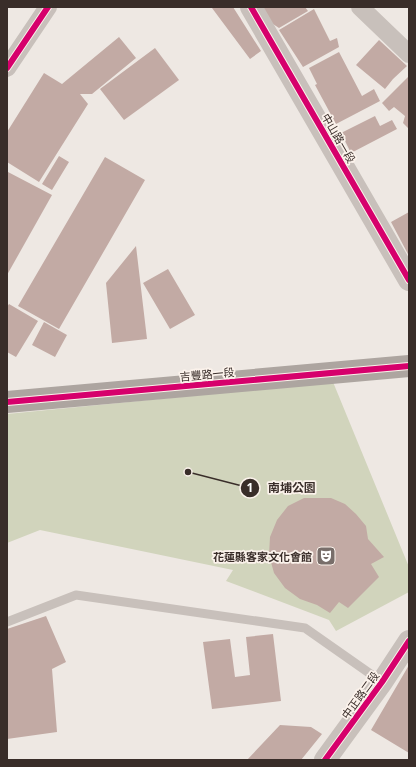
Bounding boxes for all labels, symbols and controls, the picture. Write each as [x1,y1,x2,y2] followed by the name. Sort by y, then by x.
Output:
[319,110,359,166] street label: 中山路一段
[179,364,235,384] street label: 吉豐路一段
[240,476,324,500] callout: 南埔公園
[247,479,253,496] text: 1
[268,479,316,496] text: 南埔公園
[315,545,337,567] theatre icon: 花蓮縣客家文化會館
[213,549,312,564] place label: 花蓮縣客家文化會館
[338,668,382,722] street label: 中正路二段

